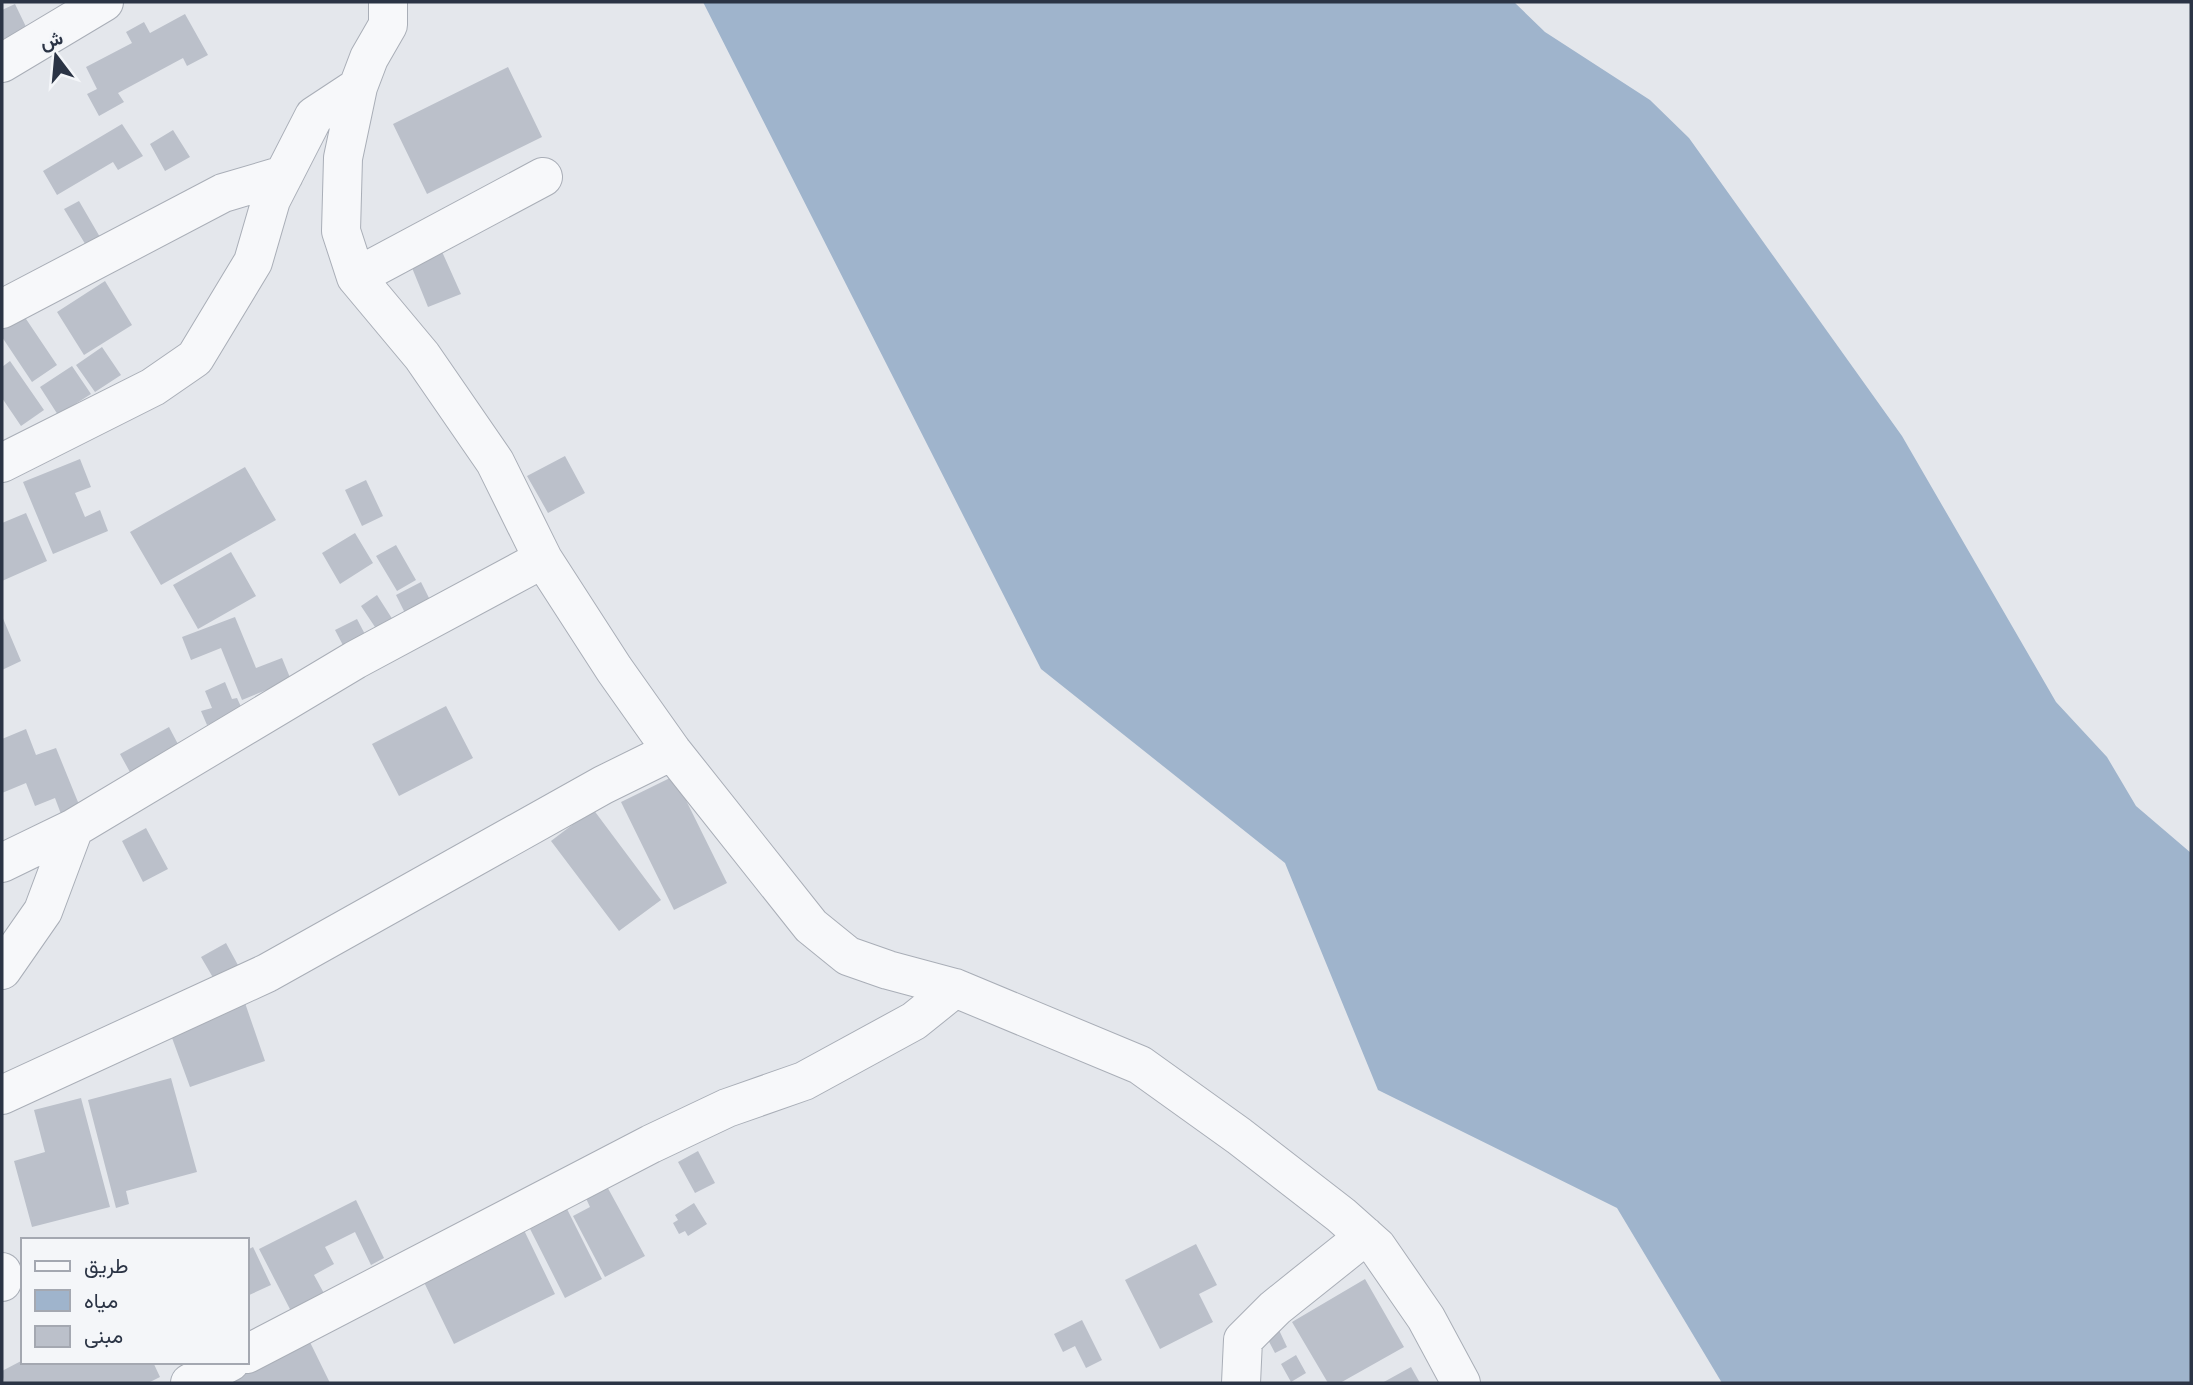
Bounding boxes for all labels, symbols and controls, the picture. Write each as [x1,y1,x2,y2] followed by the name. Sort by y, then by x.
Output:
[21,21,91,91] north arrow
[37,25,66,54] text: ش
[21,1238,248,1364] legend
[84,1251,129,1279] text: طريق
[84,1286,118,1314] text: مياه
[84,1321,123,1349] text: مبنى

